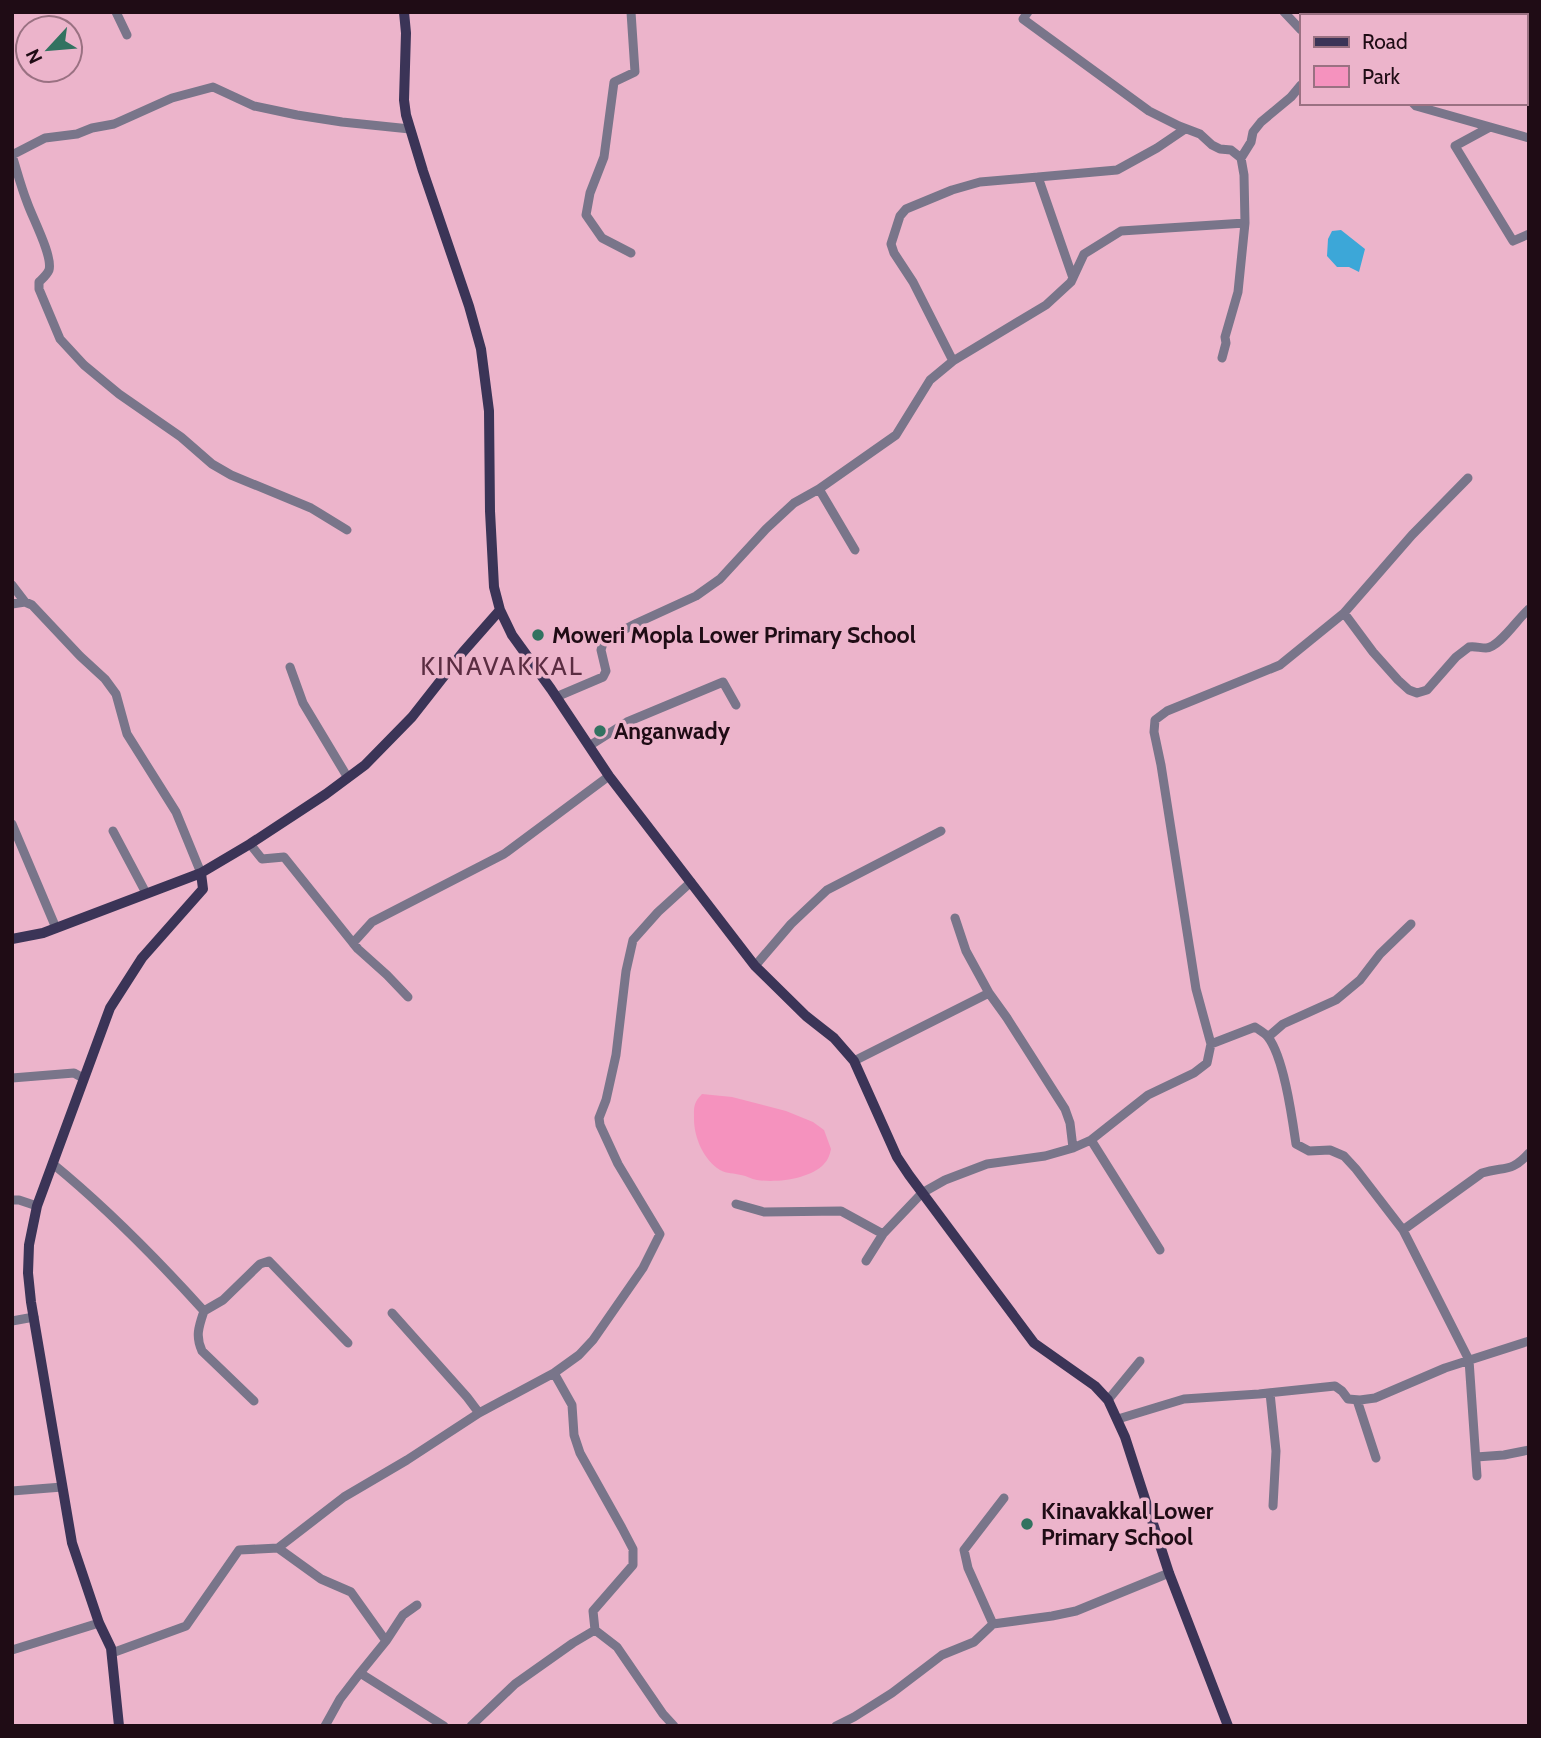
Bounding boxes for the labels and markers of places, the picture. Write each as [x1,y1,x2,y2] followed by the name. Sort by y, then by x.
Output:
[552,621,916,649] place label: Moweri Mopla Lower Primary School
[530,627,546,643] marker: Moweri Mopla Lower Primary School
[614,717,731,745] place label: Anganwady
[592,723,608,739] marker: Anganwady
[1041,1497,1214,1551] place label: Kinavakkal Lower Primary School
[1019,1516,1035,1532] marker: Kinavakkal Lower Primary School

